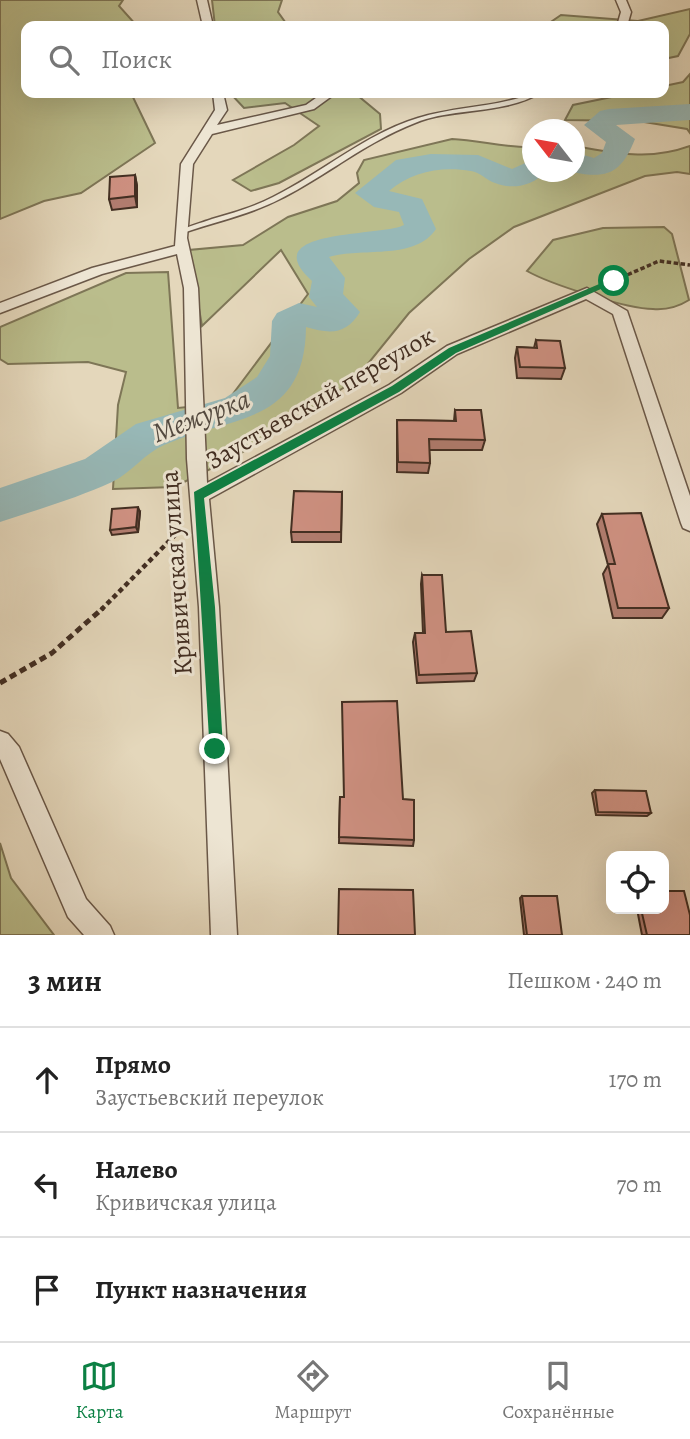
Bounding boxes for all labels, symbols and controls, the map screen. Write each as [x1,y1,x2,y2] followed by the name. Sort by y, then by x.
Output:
[21,21,669,98] search box
[45,41,83,79] icon: search
[101,42,172,77] text: Поиск
[522,119,585,182] north arrow
[598,265,629,296] route start
[199,318,441,478] street label: Заустьевский переулок
[147,380,255,452] water label: Межурка
[151,469,201,677] street label: Кривичская улица
[199,733,230,764] route end
[606,851,669,914] map controls
[606,851,669,914] button: locate
[28,961,102,1001] text: 3 мин
[507,965,662,996] text: Пешком · 240 m
[95,1047,171,1082] text: Прямо
[28,1061,66,1099] icon: ahead
[609,1064,662,1095] text: 170 m
[95,1082,324,1113] text: Заустьевский переулок
[95,1152,178,1187] text: Налево
[28,1166,66,1204] icon: left
[616,1169,662,1200] text: 70 m
[95,1187,277,1218] text: Кривичская улица
[28,1271,66,1309] icon: arrive
[95,1272,307,1307] text: Пункт назначения
[76,1357,123,1425] tab: Карта
[274,1357,351,1425] tab: Маршрут
[502,1357,614,1425] tab: Сохранённые

